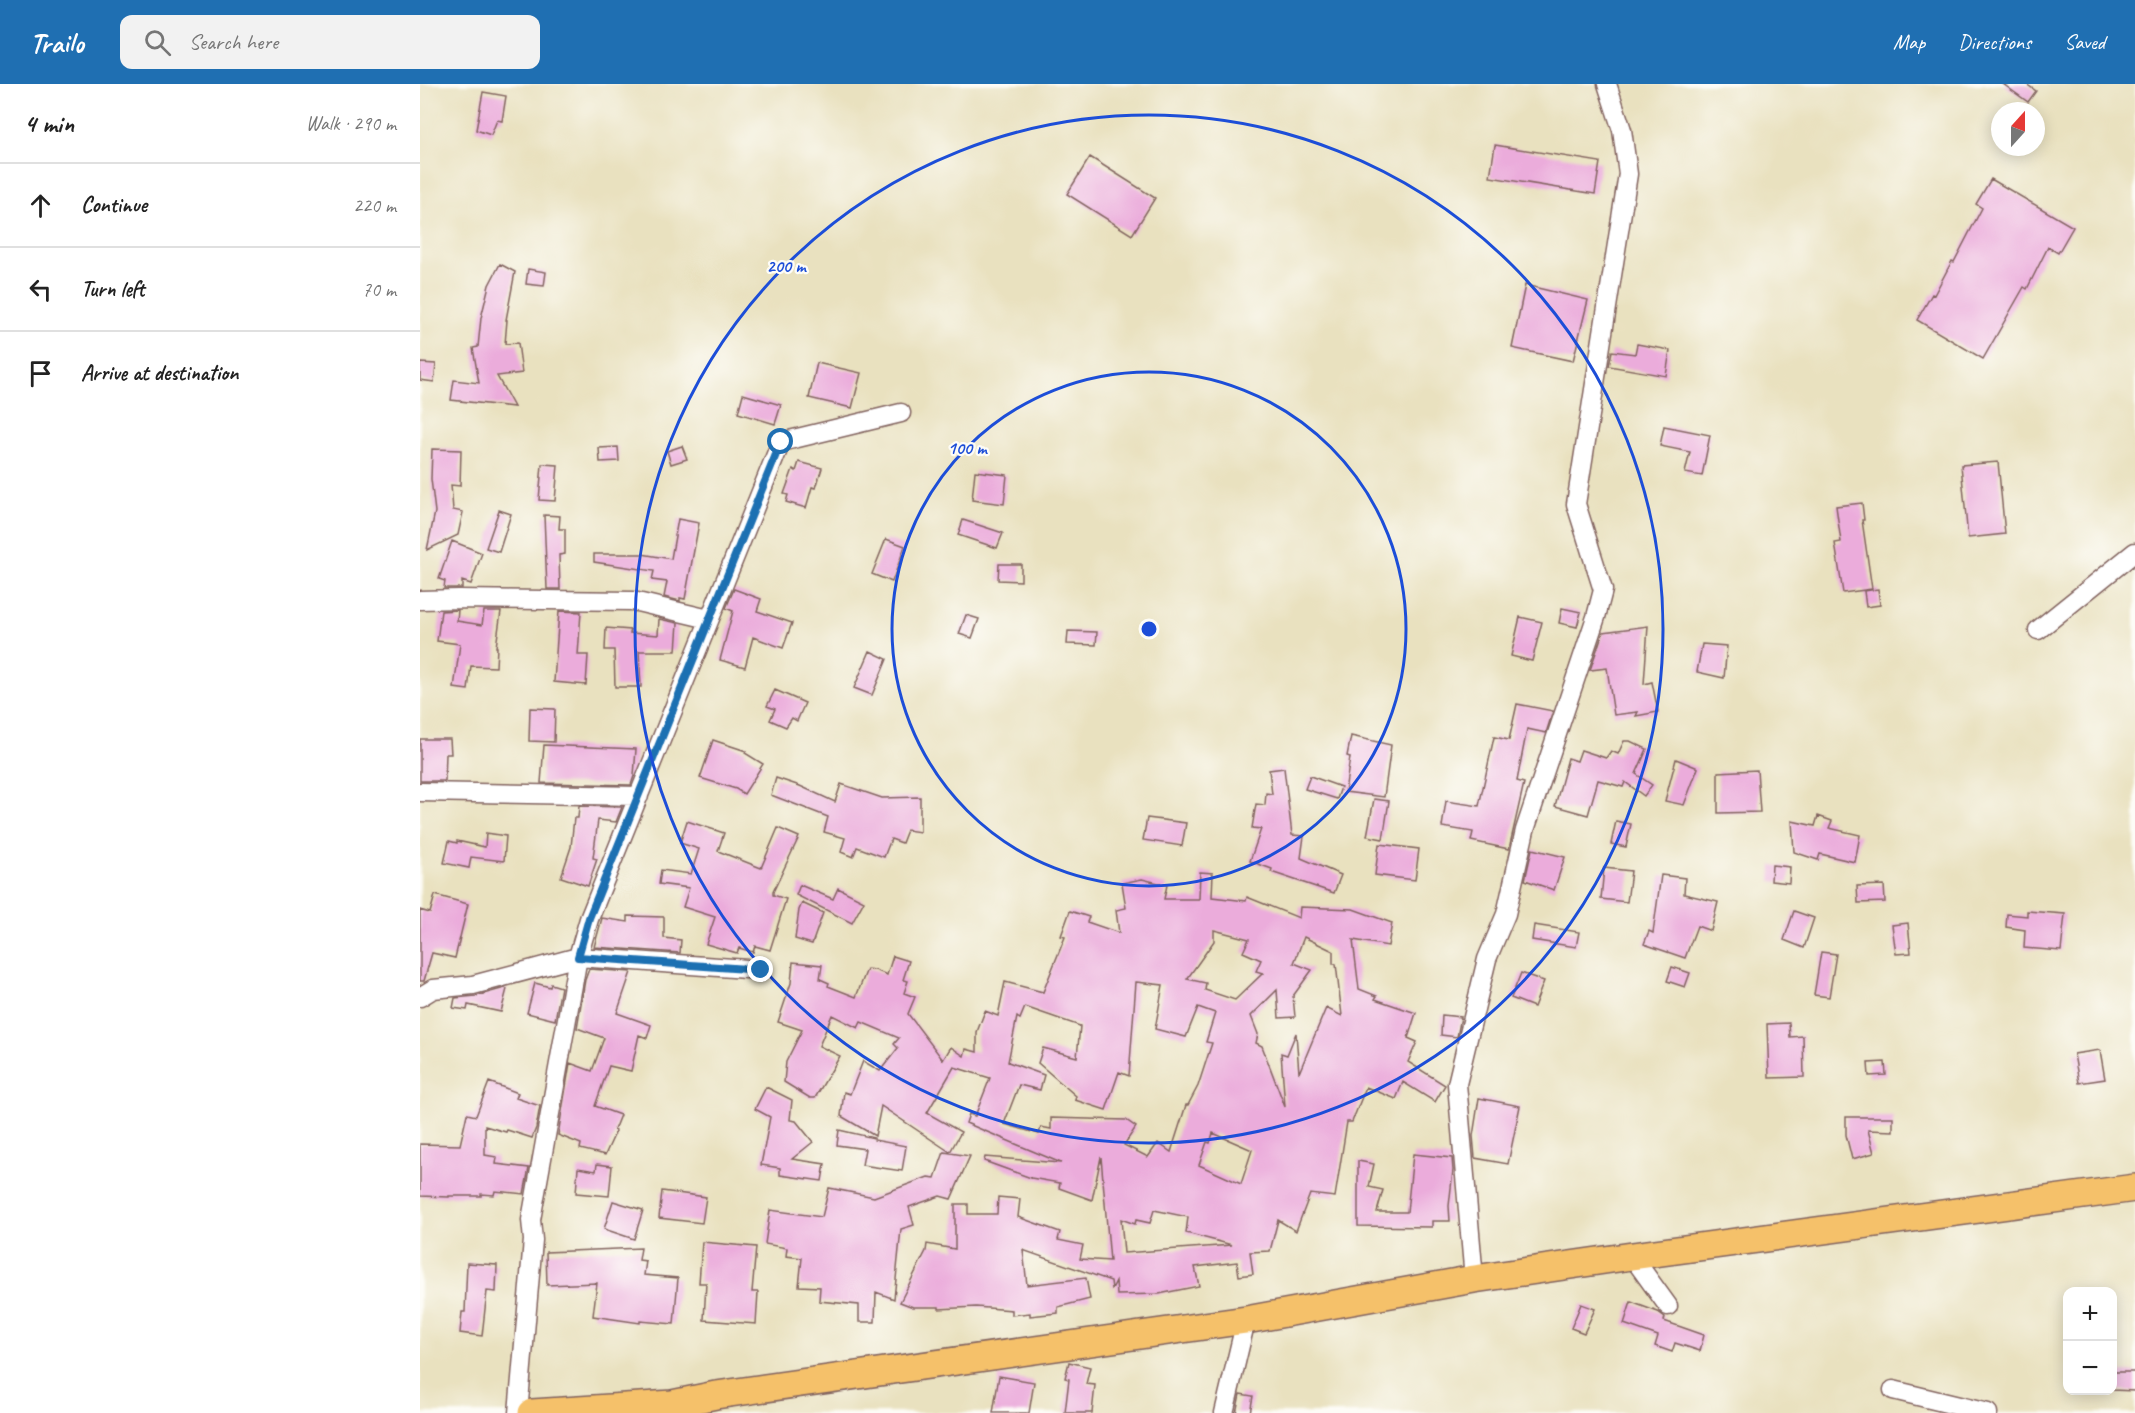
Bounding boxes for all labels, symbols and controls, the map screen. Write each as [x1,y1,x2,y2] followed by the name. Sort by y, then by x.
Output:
[120,15,540,69] search box
[30,25,84,60] text: Trailo
[141,26,174,59] icon: search
[189,28,278,56] text: Search here
[1893,29,1925,55] text: Map
[1958,29,2031,55] text: Directions
[2064,29,2105,55] text: Saved
[1991,102,2045,156] north arrow
[24,107,74,140] text: 4 min
[306,111,396,136] text: Walk · 290 m
[24,189,57,222] icon: ahead
[81,191,147,219] text: Continue
[353,193,396,218] text: 220 m
[767,255,807,277] text: 200 m
[24,273,57,306] icon: left
[81,275,145,303] text: Turn left
[362,277,396,302] text: 70 m
[24,357,57,390] icon: arrive
[81,359,238,387] text: Arrive at destination
[767,428,793,454] route start
[948,437,988,459] text: 100 m
[1139,619,1159,639] centre of rings
[747,956,773,982] route end
[2063,1287,2117,1395] map controls
[2063,1287,2117,1341] button: +
[2063,1341,2117,1395] button: −

